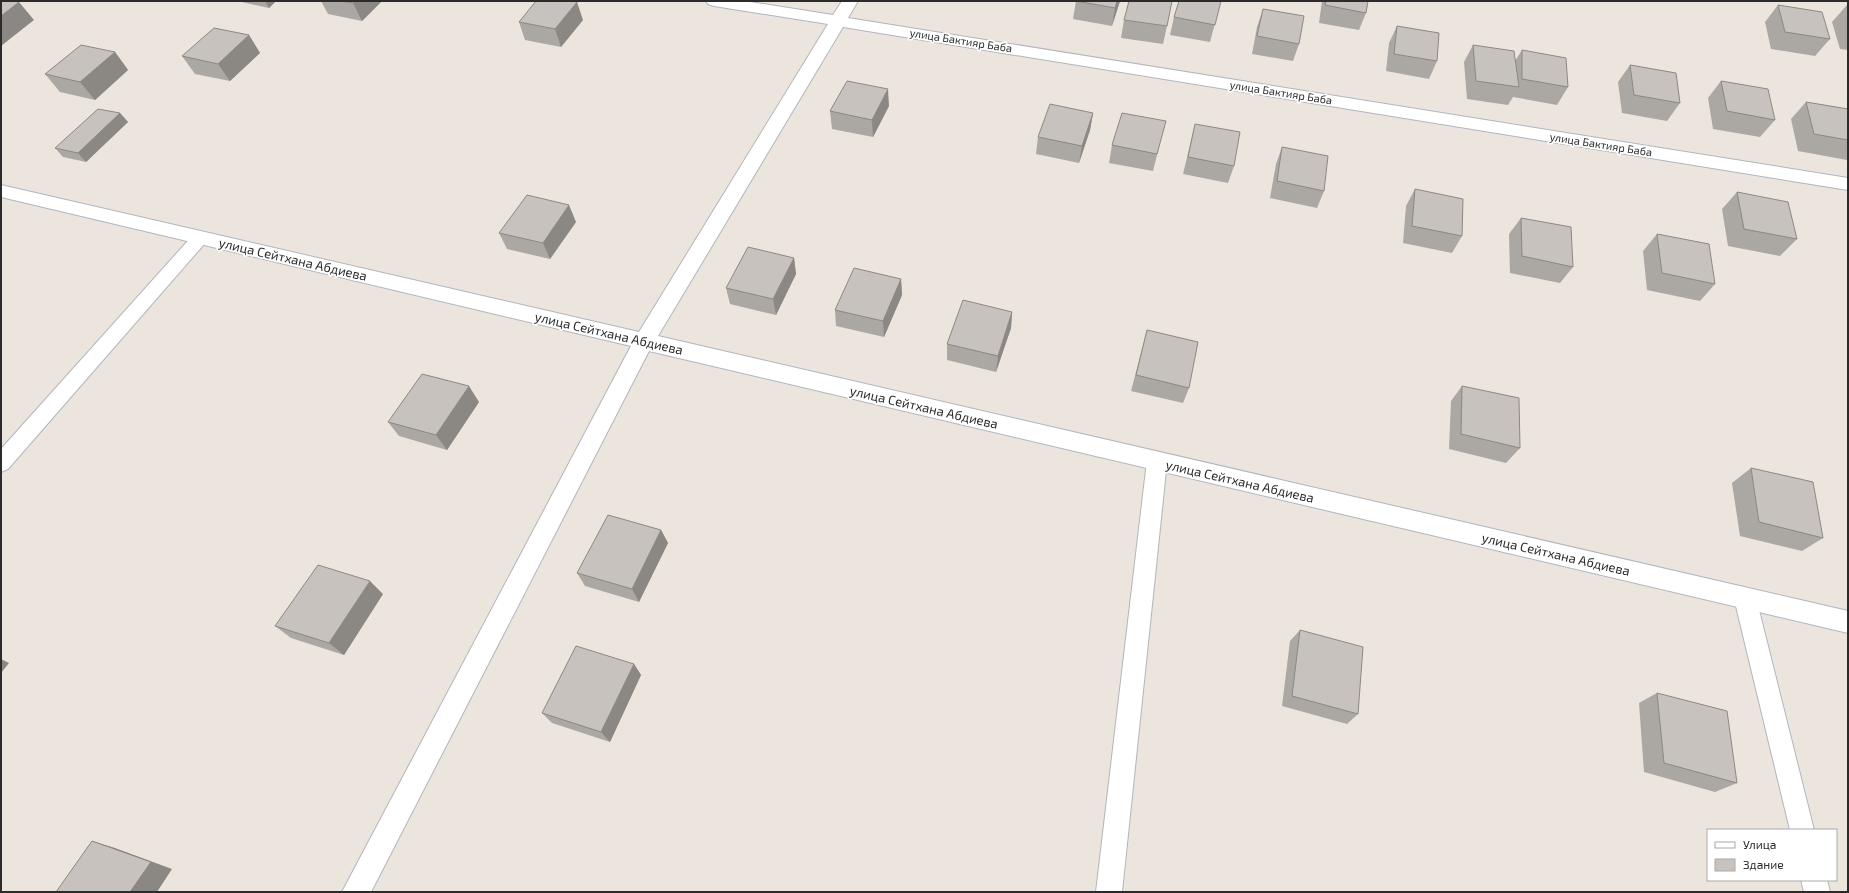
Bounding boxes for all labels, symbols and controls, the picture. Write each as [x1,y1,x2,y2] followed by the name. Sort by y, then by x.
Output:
[909,25,1013,56] street label: улица Бактияр Баба
[1229,77,1333,108] street label: улица Бактияр Баба
[1549,129,1653,160] street label: улица Бактияр Баба
[217,234,369,284] street label: улица Сейтхана Абдиева
[533,308,685,358] street label: улица Сейтхана Абдиева
[848,382,1000,432] street label: улица Сейтхана Абдиева
[1164,456,1316,506] street label: улица Сейтхана Абдиева
[1480,529,1632,579] street label: улица Сейтхана Абдиева
[1707,829,1837,881] legend
[1743,837,1776,851] text: Улица
[1743,857,1784,871] text: Здание

